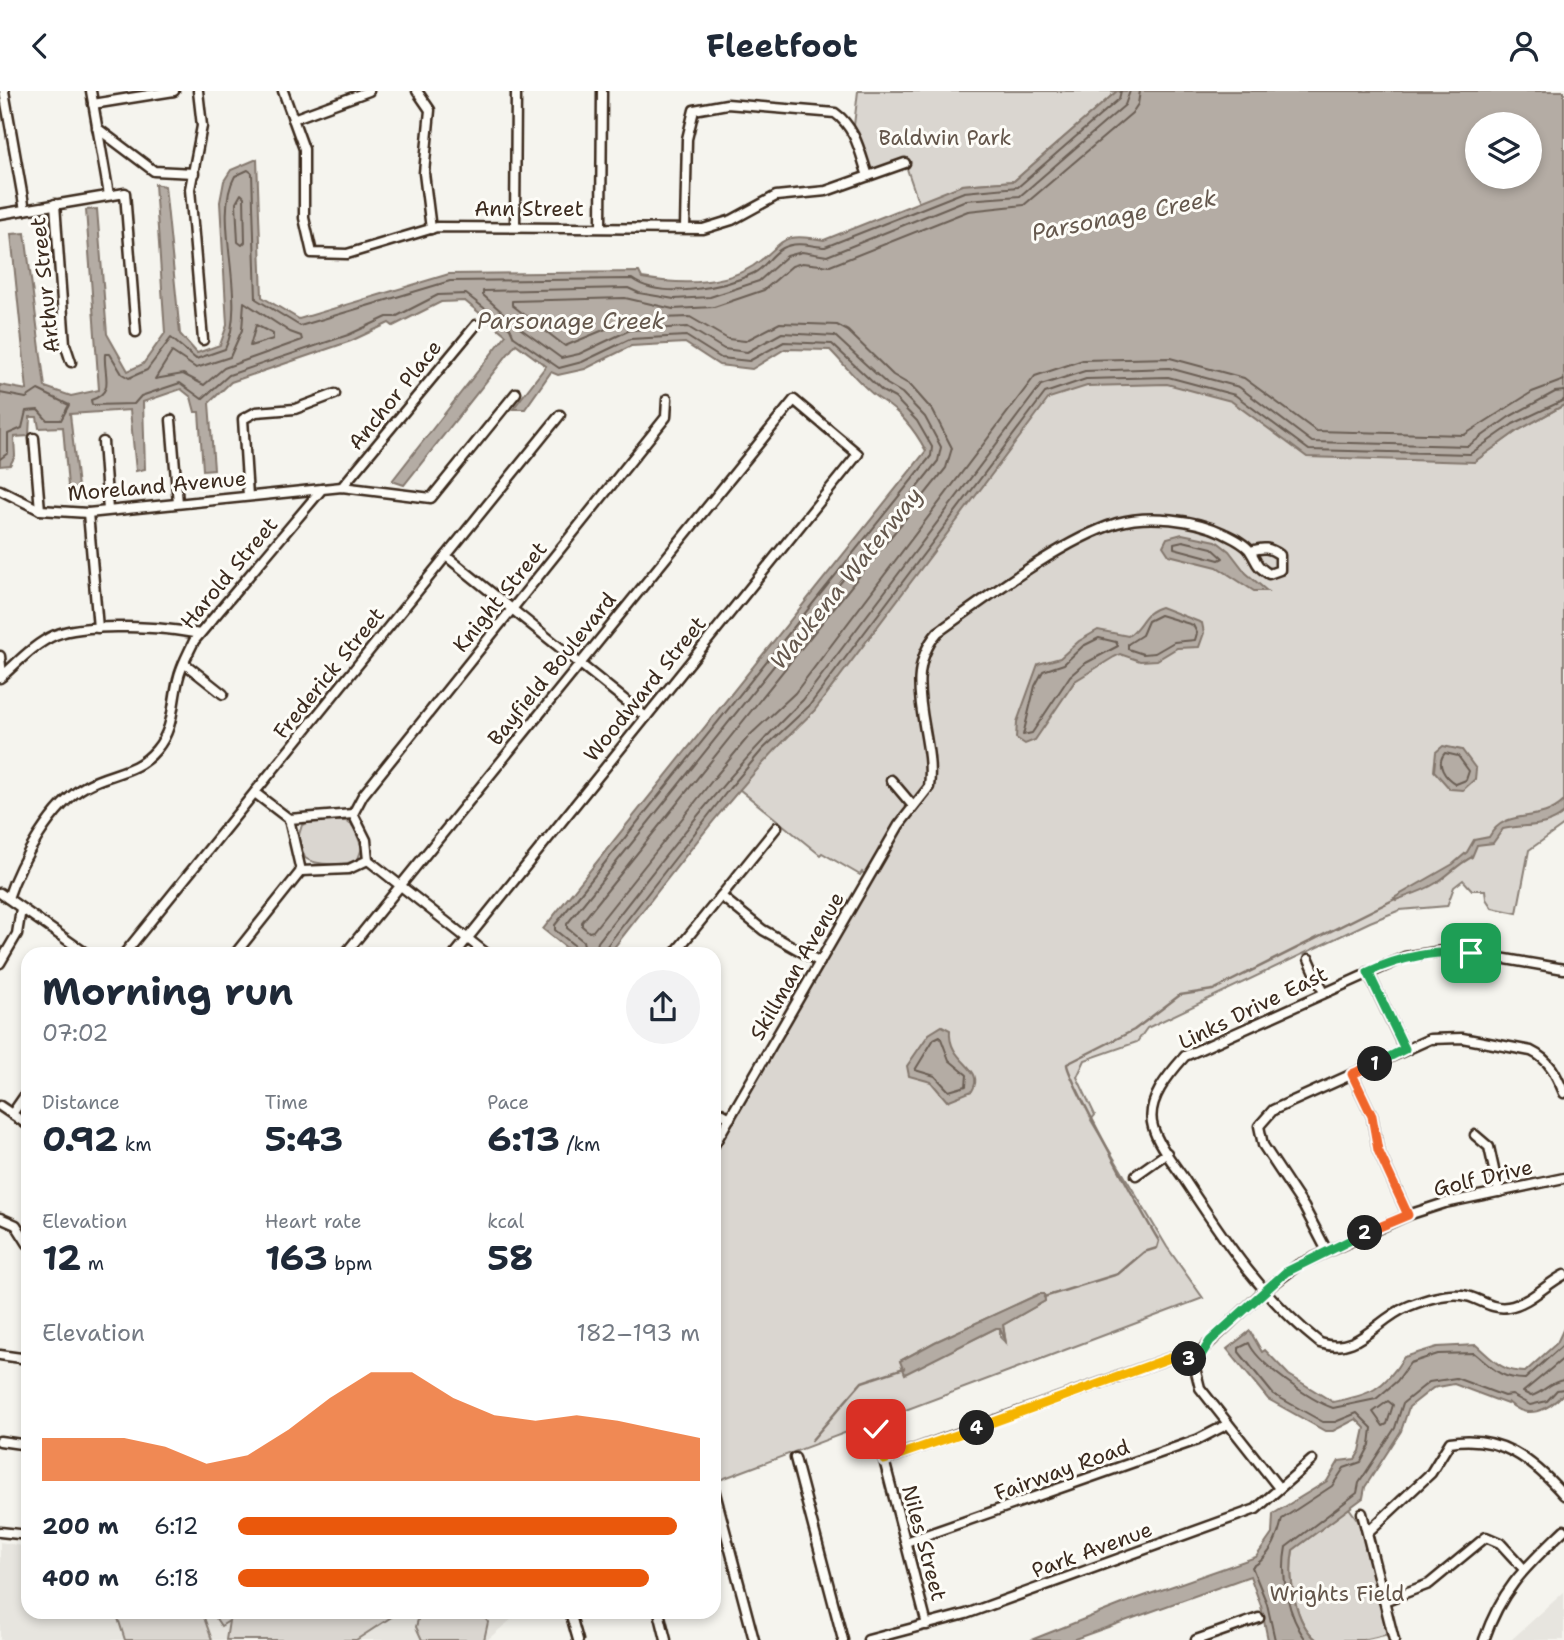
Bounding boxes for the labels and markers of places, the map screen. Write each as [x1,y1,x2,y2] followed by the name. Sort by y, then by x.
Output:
[1441,923,1501,983] pin
[1358,1047,1392,1081] pin: 1
[1348,1215,1382,1251] pin: 2
[1172,1341,1206,1377] pin: 3
[846,1399,906,1459] pin
[960,1411,995,1445] pin: 4

